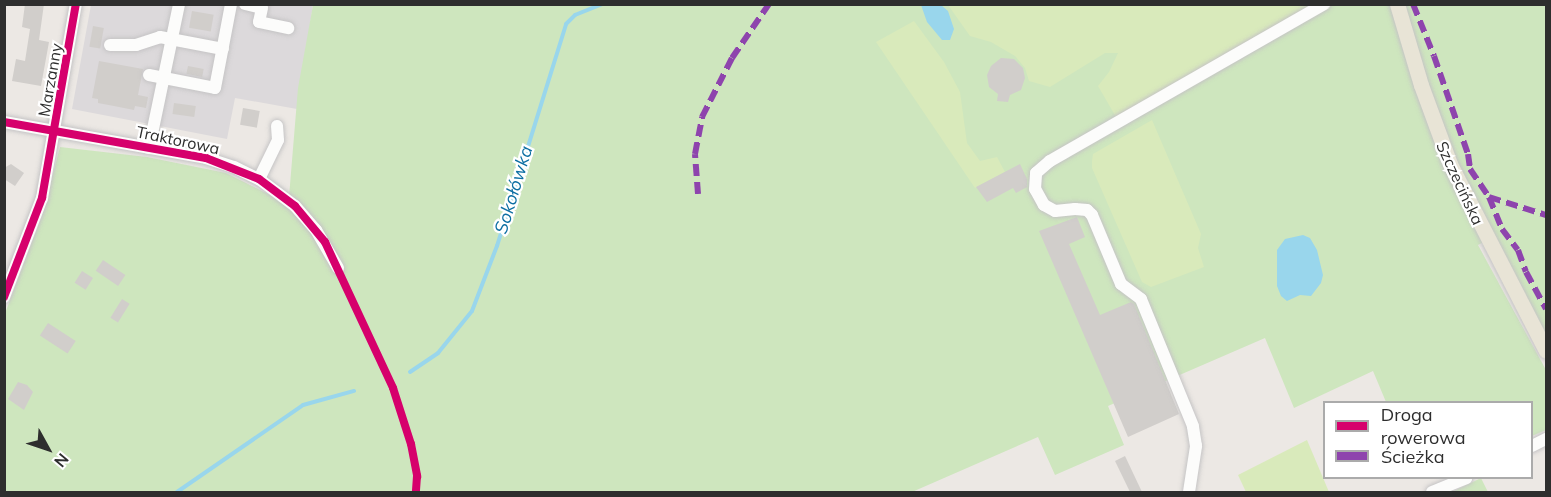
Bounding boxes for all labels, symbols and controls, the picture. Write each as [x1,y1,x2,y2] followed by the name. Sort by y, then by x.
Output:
[34,42,66,118] street label: Marzanny
[135,122,221,158] street label: Traktorowa
[1432,138,1488,228] street label: Szczecińska
[490,143,538,237] water label: Sokołówka
[1323,401,1533,479] legend
[1381,403,1466,449] text: Droga rowerowa
[18,419,78,479] north arrow
[1381,445,1444,468] text: Ścieżka
[50,450,73,472] text: N

